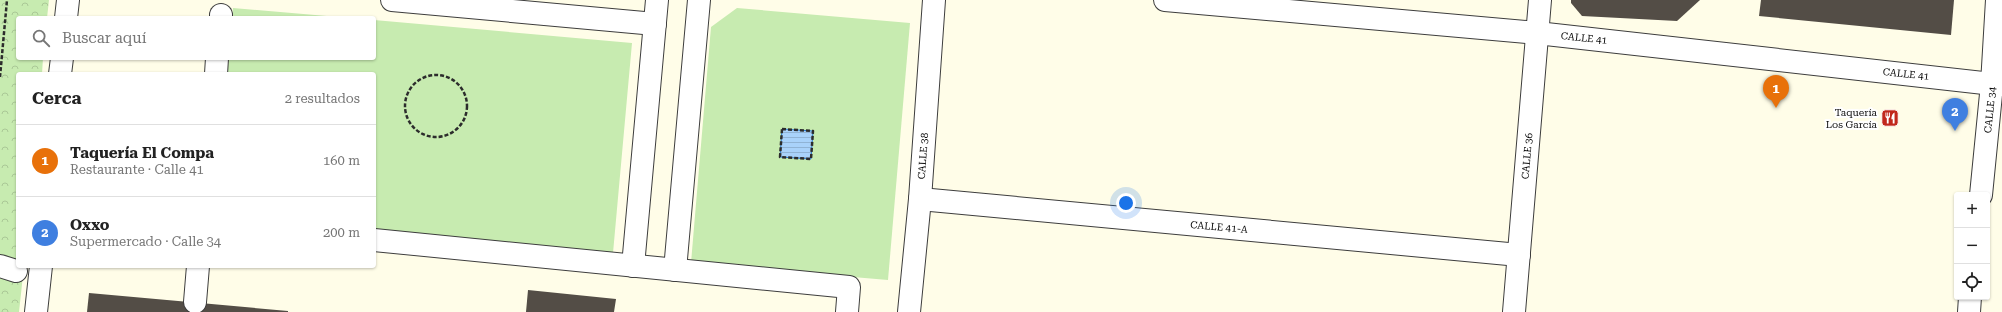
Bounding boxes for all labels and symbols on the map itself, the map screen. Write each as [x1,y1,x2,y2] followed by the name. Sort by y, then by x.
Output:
[1560,30,1608,46] street label: CALLE 41
[1882,66,1930,82] street label: CALLE 41
[1763,75,1789,108] pin: 1
[1982,86,1998,134] street label: CALLE 34
[1942,98,1968,131] pin: 2
[1826,107,1878,130] place label: Taquería Los García
[1880,108,1900,128] restaurant icon: Taquería Los García
[916,132,930,180] street label: CALLE 38
[1519,132,1535,180] street label: CALLE 36
[1116,193,1136,213] your location
[1190,219,1248,235] street label: CALLE 41-A

